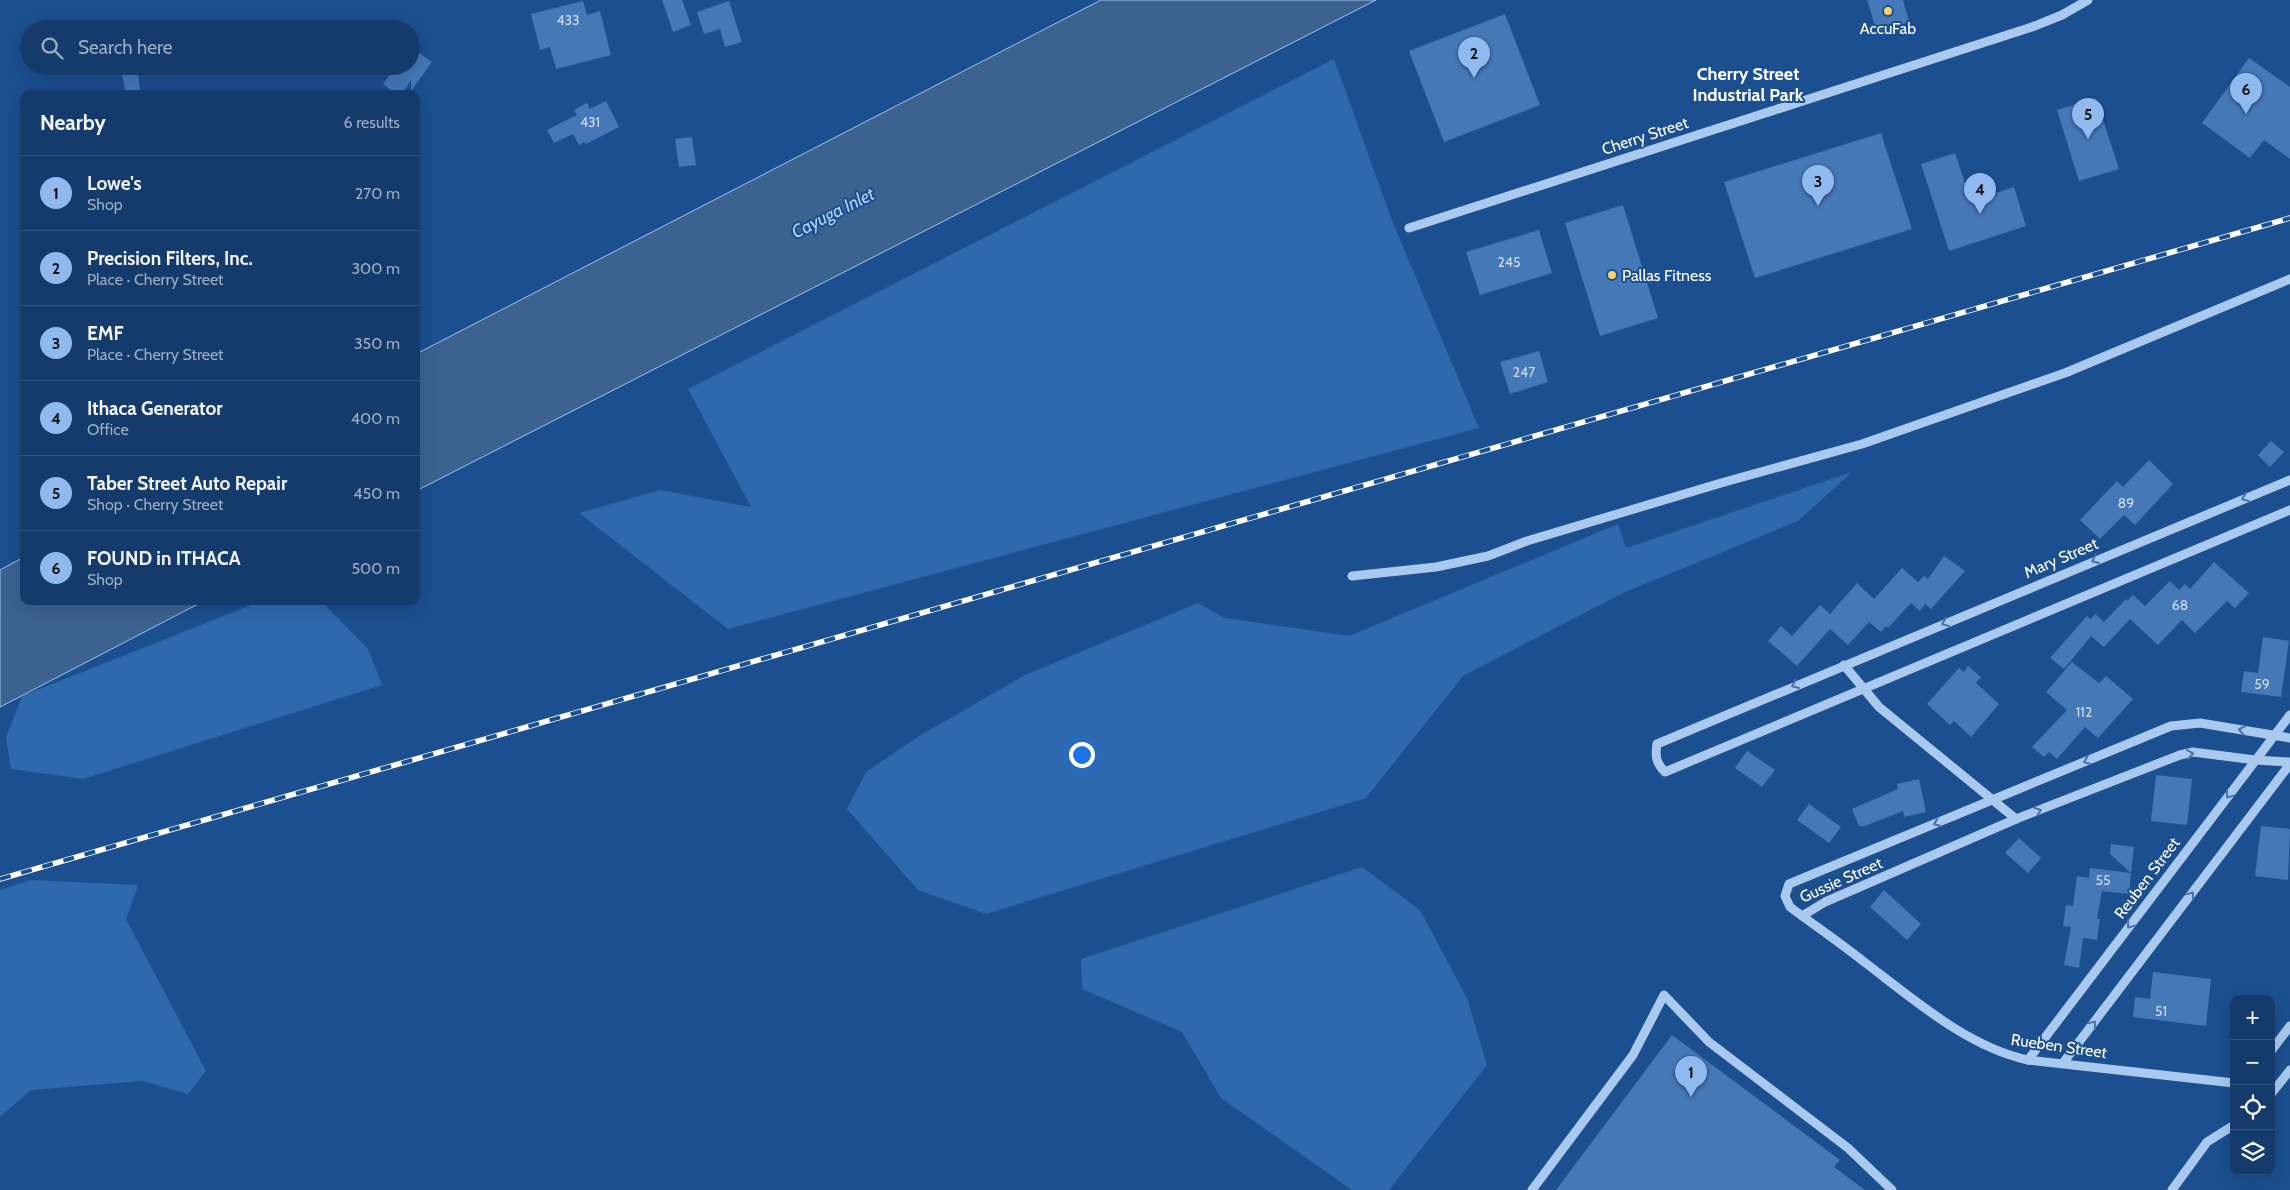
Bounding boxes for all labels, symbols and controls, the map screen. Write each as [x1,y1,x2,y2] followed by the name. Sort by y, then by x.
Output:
[1882,5,1894,17] marker: AccuFab
[556,11,580,29] house number: 433
[1860,19,1916,38] place label: AccuFab
[20,20,420,75] search box
[38,34,66,62] icon: search
[78,36,172,59] text: Search here
[1458,37,1490,78] pin: 2
[1692,63,1804,106] district label: Cherry Street Industrial Park
[2230,73,2262,114] pin: 6
[2072,98,2104,139] pin: 5
[40,110,106,135] text: Nearby
[344,113,400,132] text: 6 results
[580,113,600,131] house number: 431
[1599,113,1691,159] street label: Cherry Street
[1802,165,1834,206] pin: 3
[87,172,142,195] text: Lowe's
[1964,173,1996,214] pin: 4
[788,183,879,243] water label: Cayuga Inlet
[53,184,59,203] text: 1
[355,184,400,203] text: 270 m
[87,195,123,214] text: Shop
[87,247,253,270] text: Precision Filters, Inc.
[1497,253,1521,271] house number: 245
[52,259,60,278] text: 2
[351,259,400,278] text: 300 m
[1622,266,1712,285] place label: Pallas Fitness
[1606,269,1618,281] marker: Pallas Fitness
[87,270,224,289] text: Place · Cherry Street
[87,322,124,345] text: EMF
[52,334,60,353] text: 3
[354,334,400,353] text: 350 m
[87,345,224,364] text: Place · Cherry Street
[1513,363,1535,381] house number: 247
[87,397,223,420] text: Ithaca Generator
[51,409,61,428] text: 4
[351,409,400,428] text: 400 m
[87,420,129,439] text: Office
[87,472,287,495] text: Taber Street Auto Repair
[52,484,60,503] text: 5
[353,484,400,503] text: 450 m
[2241,492,2250,502] one-way arrow
[2118,494,2134,512] house number: 89
[87,495,223,514] text: Shop · Cherry Street
[2021,534,2101,582] street label: Mary Street
[87,547,241,570] text: FOUND in ITHACA
[2091,554,2100,565] one-way arrow
[52,559,61,578] text: 6
[351,559,400,578] text: 500 m
[87,570,123,589] text: Shop
[2172,596,2188,614] house number: 68
[1941,616,1950,627] one-way arrow
[2254,675,2270,693] house number: 59
[1791,679,1800,690] one-way arrow
[2076,703,2092,721] house number: 112
[2237,726,2246,736] one-way arrow
[1069,742,1095,768] your location
[2186,749,2194,760] one-way arrow
[2083,754,2092,765] one-way arrow
[2226,789,2234,798] one-way arrow
[2033,807,2042,817] one-way arrow
[1933,816,1942,827] one-way arrow
[2110,833,2184,922] street label: Reuben Street
[1797,853,1886,907] street label: Gussie Street
[2095,871,2111,889] house number: 55
[2185,892,2193,901] one-way arrow
[2128,919,2136,928] one-way arrow
[2230,995,2275,1175] map controls
[2230,995,2275,1040] button: +
[2155,1002,2167,1020] house number: 51
[2087,1021,2095,1030] one-way arrow
[2010,1030,2109,1062] street label: Rueben Street
[2230,1040,2275,1085] button: −
[1675,1056,1707,1097] pin: 1
[2230,1085,2275,1130] button: locate
[2230,1130,2275,1175] button: layers

